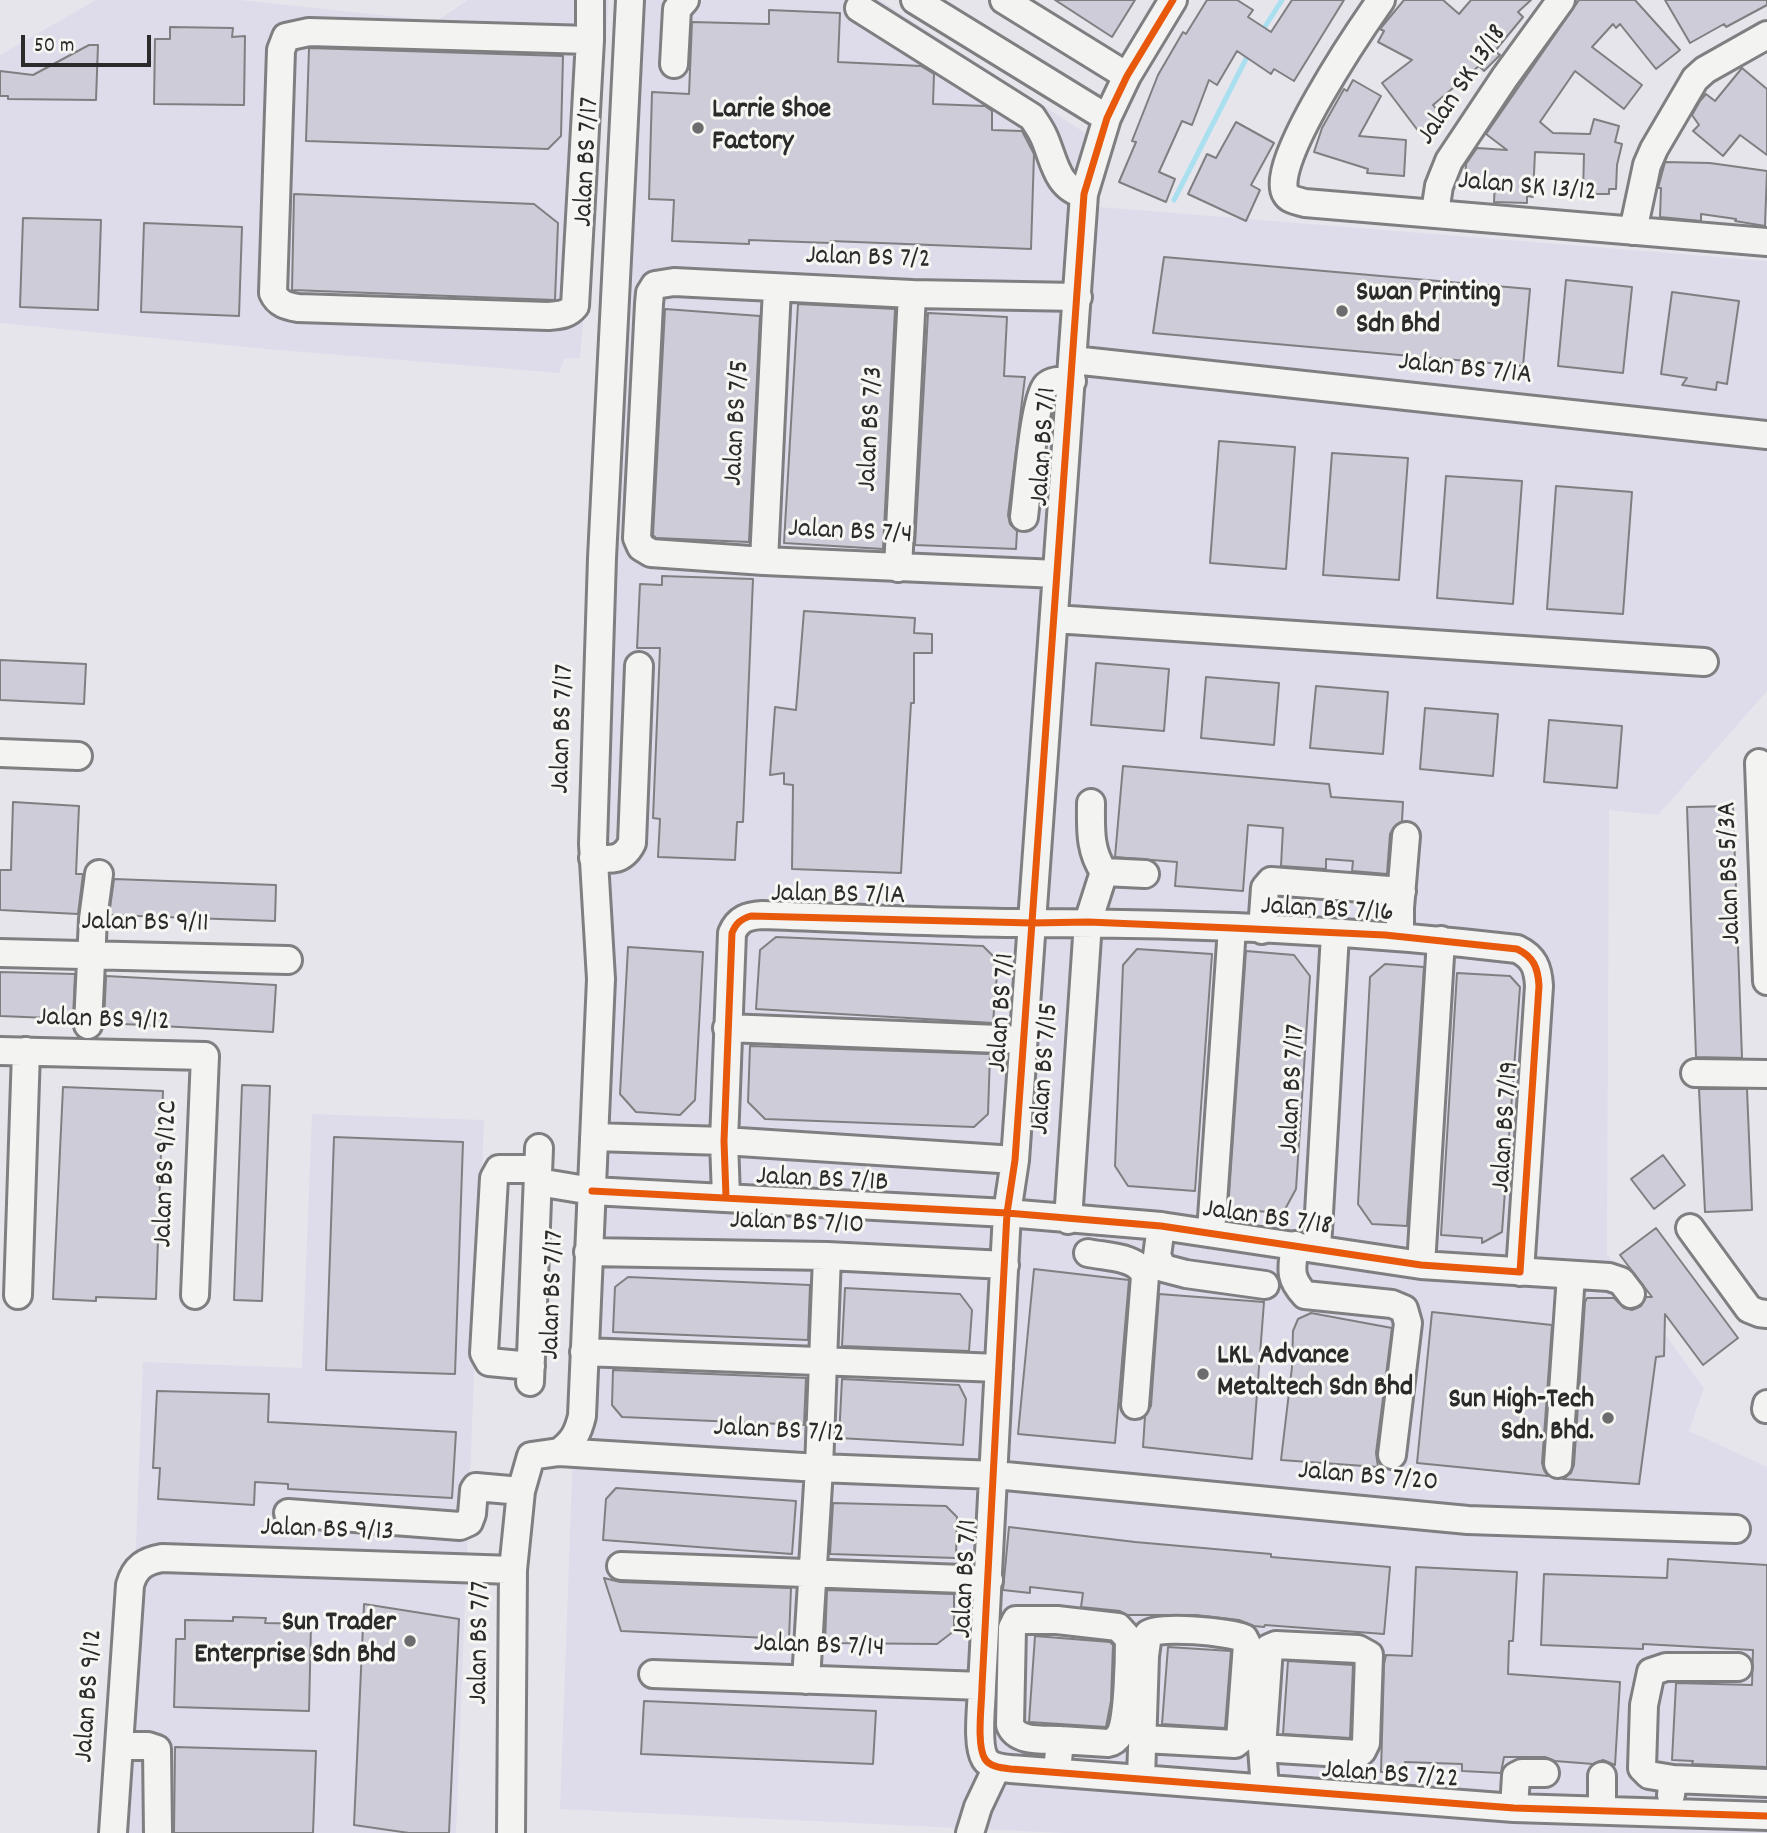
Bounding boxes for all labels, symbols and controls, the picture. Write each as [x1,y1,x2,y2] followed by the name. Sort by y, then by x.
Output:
[1411,19,1517,153] street label: Jalan SK 13/18
[24,21,154,65] scale bar
[34,32,74,62] text: 50 m
[712,95,831,161] place label: Larrie Shoe Factory
[569,96,609,228] street label: Jalan BS 7/17
[690,120,706,136] marker: Larrie Shoe Factory
[1456,166,1598,212] street label: Jalan SK 13/12
[805,241,931,279] street label: Jalan BS 7/2
[1356,278,1501,344] place label: Swan Printing Sdn Bhd
[1334,303,1350,319] marker: Swan Printing Sdn Bhd
[1396,347,1534,395] street label: Jalan BS 7/1A
[719,359,759,487] street label: Jalan BS 7/5
[853,365,893,493] street label: Jalan BS 7/3
[1025,386,1067,508] street label: Jalan BS 7/1
[787,514,913,554] street label: Jalan BS 7/4
[546,663,584,795] street label: Jalan BS 7/17
[1713,801,1751,945] street label: Jalan BS 5/3A
[770,879,906,915] street label: Jalan BS 7/1A
[1260,892,1394,932] street label: Jalan BS 7/16
[81,907,209,943] street label: Jalan BS 9/11
[983,952,1025,1074] street label: Jalan BS 7/1
[1026,1002,1068,1136] street label: Jalan BS 7/15
[36,1003,170,1041] street label: Jalan BS 9/12
[1275,1023,1315,1155] street label: Jalan BS 7/17
[1487,1060,1529,1194] street label: Jalan BS 7/19
[149,1100,187,1248] street label: Jalan BS 9/12C
[755,1162,889,1202] street label: Jalan BS 7/1B
[1200,1194,1334,1246] street label: Jalan BS 7/18
[729,1206,865,1244] street label: Jalan BS 7/10
[536,1229,574,1361] street label: Jalan BS 7/17
[1217,1341,1413,1407] place label: LKL Advance Metaltech Sdn Bhd
[1195,1366,1211,1382] marker: LKL Advance Metaltech Sdn Bhd
[1449,1385,1594,1451] place label: Sun High-Tech Sdn. Bhd.
[1600,1410,1616,1426] marker: Sun High-Tech Sdn. Bhd.
[712,1413,846,1453] street label: Jalan BS 7/12
[1296,1456,1440,1502] street label: Jalan BS 7/20
[260,1513,394,1551] street label: Jalan BS 9/13
[948,1519,988,1639] street label: Jalan BS 7/1
[464,1581,500,1705] street label: Jalan BS 7/7
[194,1608,396,1674] place label: Sun Trader Enterprise Sdn Bhd
[70,1628,112,1764] street label: Jalan BS 9/12
[753,1629,885,1667] street label: Jalan BS 7/14
[402,1633,418,1649] marker: Sun Trader Enterprise Sdn Bhd
[1320,1755,1460,1799] street label: Jalan BS 7/22

